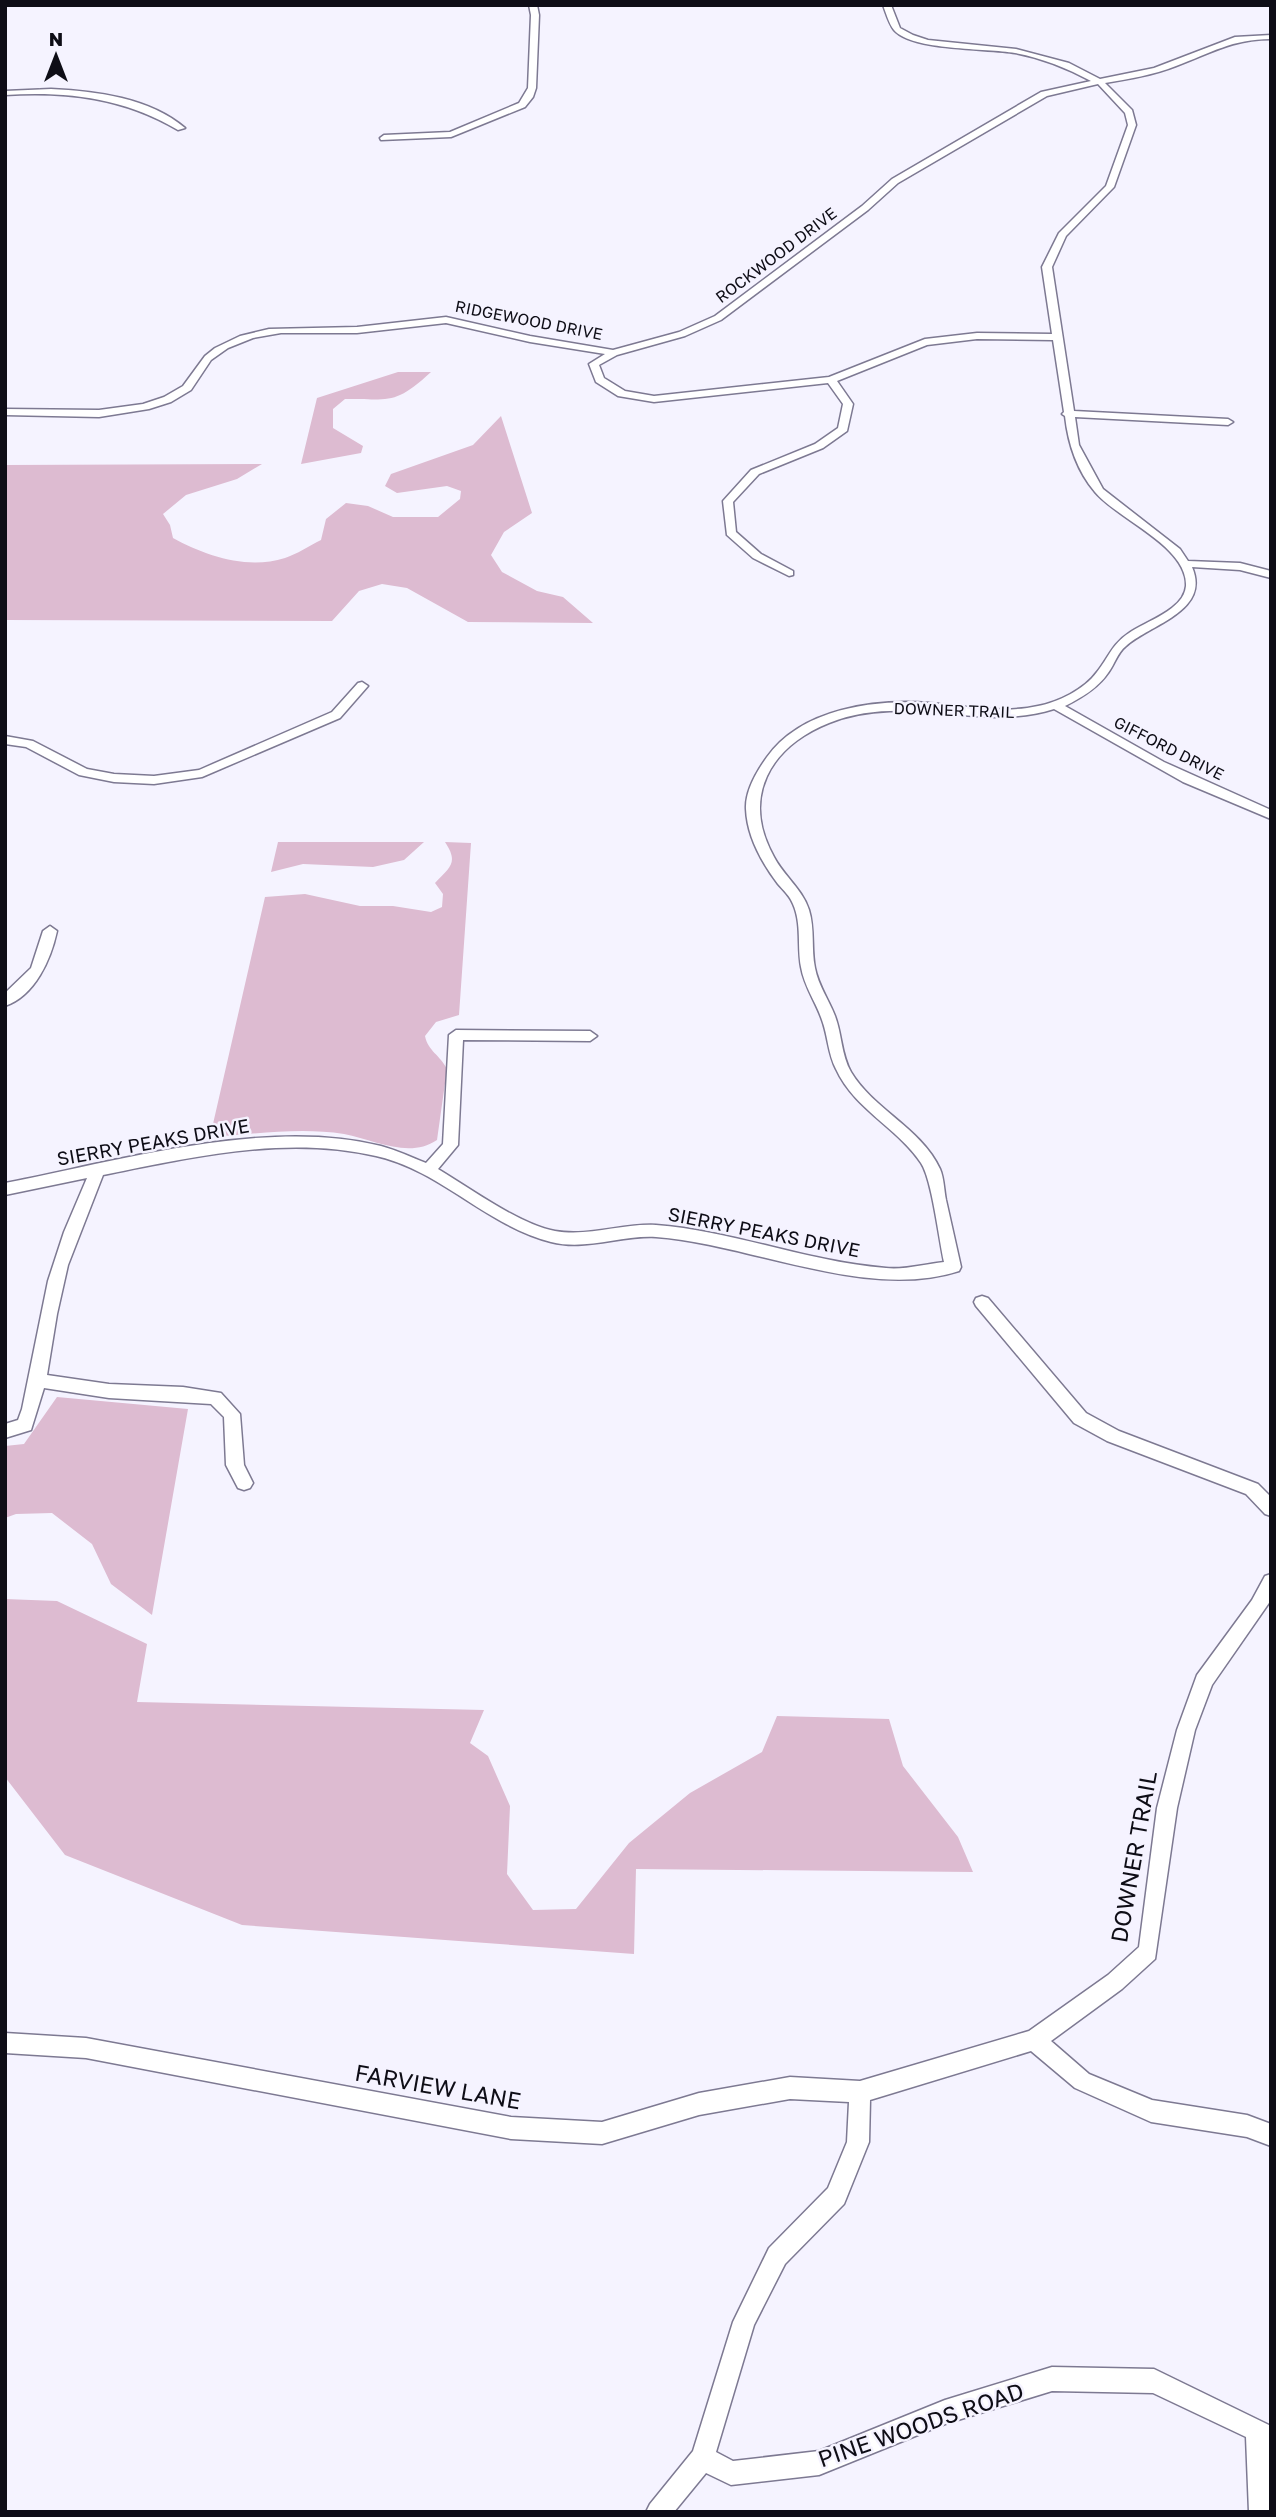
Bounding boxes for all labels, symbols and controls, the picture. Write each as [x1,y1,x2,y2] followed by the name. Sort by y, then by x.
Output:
[21,21,91,91] north arrow
[49,27,63,50] text: N
[711,203,841,307] street label: ROCKWOOD DRIVE
[454,296,604,344] street label: RIDGEWOOD DRIVE
[893,698,1015,722] street label: DOWNER TRAIL
[1111,712,1227,784] street label: GIFFORD DRIVE
[55,1113,251,1170] street label: SIERRY PEAKS DRIVE
[666,1202,862,1261] street label: SIERRY PEAKS DRIVE
[1104,1769,1162,1945] street label: DOWNER TRAIL
[353,2058,523,2114] street label: FARVIEW LANE
[814,2376,1027,2472] street label: PINE WOODS ROAD

